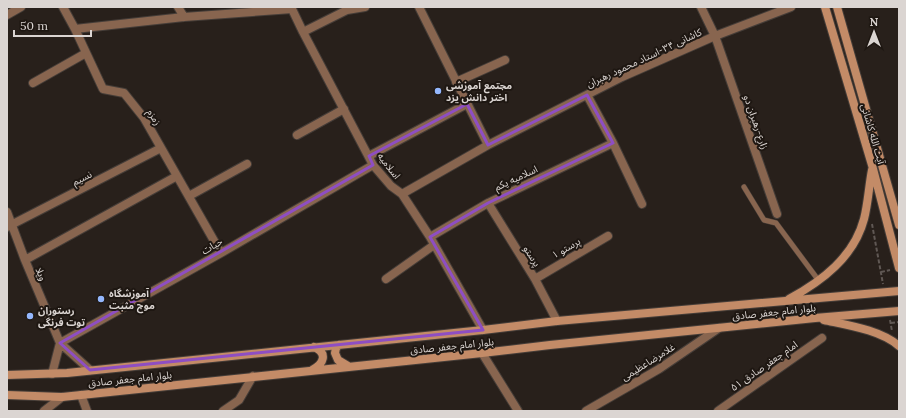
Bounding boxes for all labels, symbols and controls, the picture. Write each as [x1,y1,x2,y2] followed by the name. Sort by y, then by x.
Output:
[14,12,91,38] scale bar
[854,12,894,52] north arrow
[870,15,879,29] text: N
[20,18,48,33] text: 50 m
[584,25,705,91] street label: کاشانی ۳۴-استاد محمود رهبران
[446,79,512,104] place label: مجتمع آموزشی اختر دانش یزد
[433,86,443,96] marker: مجتمع آموزشی اختر دانش یزد
[740,93,771,152] street label: زارع-رهبران دو
[858,102,888,167] street label: آیت الله کاشانی
[142,106,164,129] street label: زمزم
[375,150,403,182] street label: اسلامیه
[492,162,540,195] street label: اسلامیه یکم
[70,167,95,189] street label: نسیم
[199,235,225,257] street label: حیات
[549,235,583,262] street label: پرستو ۱
[520,243,544,269] street label: پرستو
[32,265,50,283] street label: ویلا
[109,287,155,314] place label: آموزشگاه موج مثبت
[96,294,106,304] marker: آموزشگاه موج مثبت
[731,301,817,325] street label: بلوار امام جعفر صادق
[38,304,86,329] place label: رستوران توت فرنگی
[25,311,35,321] marker: رستوران توت فرنگی
[409,335,495,359] street label: بلوار امام جعفر صادق
[728,338,801,396] street label: امام جعفر صادق ۵۱
[619,340,677,384] street label: غلامرضاعظیمی
[87,368,173,392] street label: بلوار امام جعفر صادق

